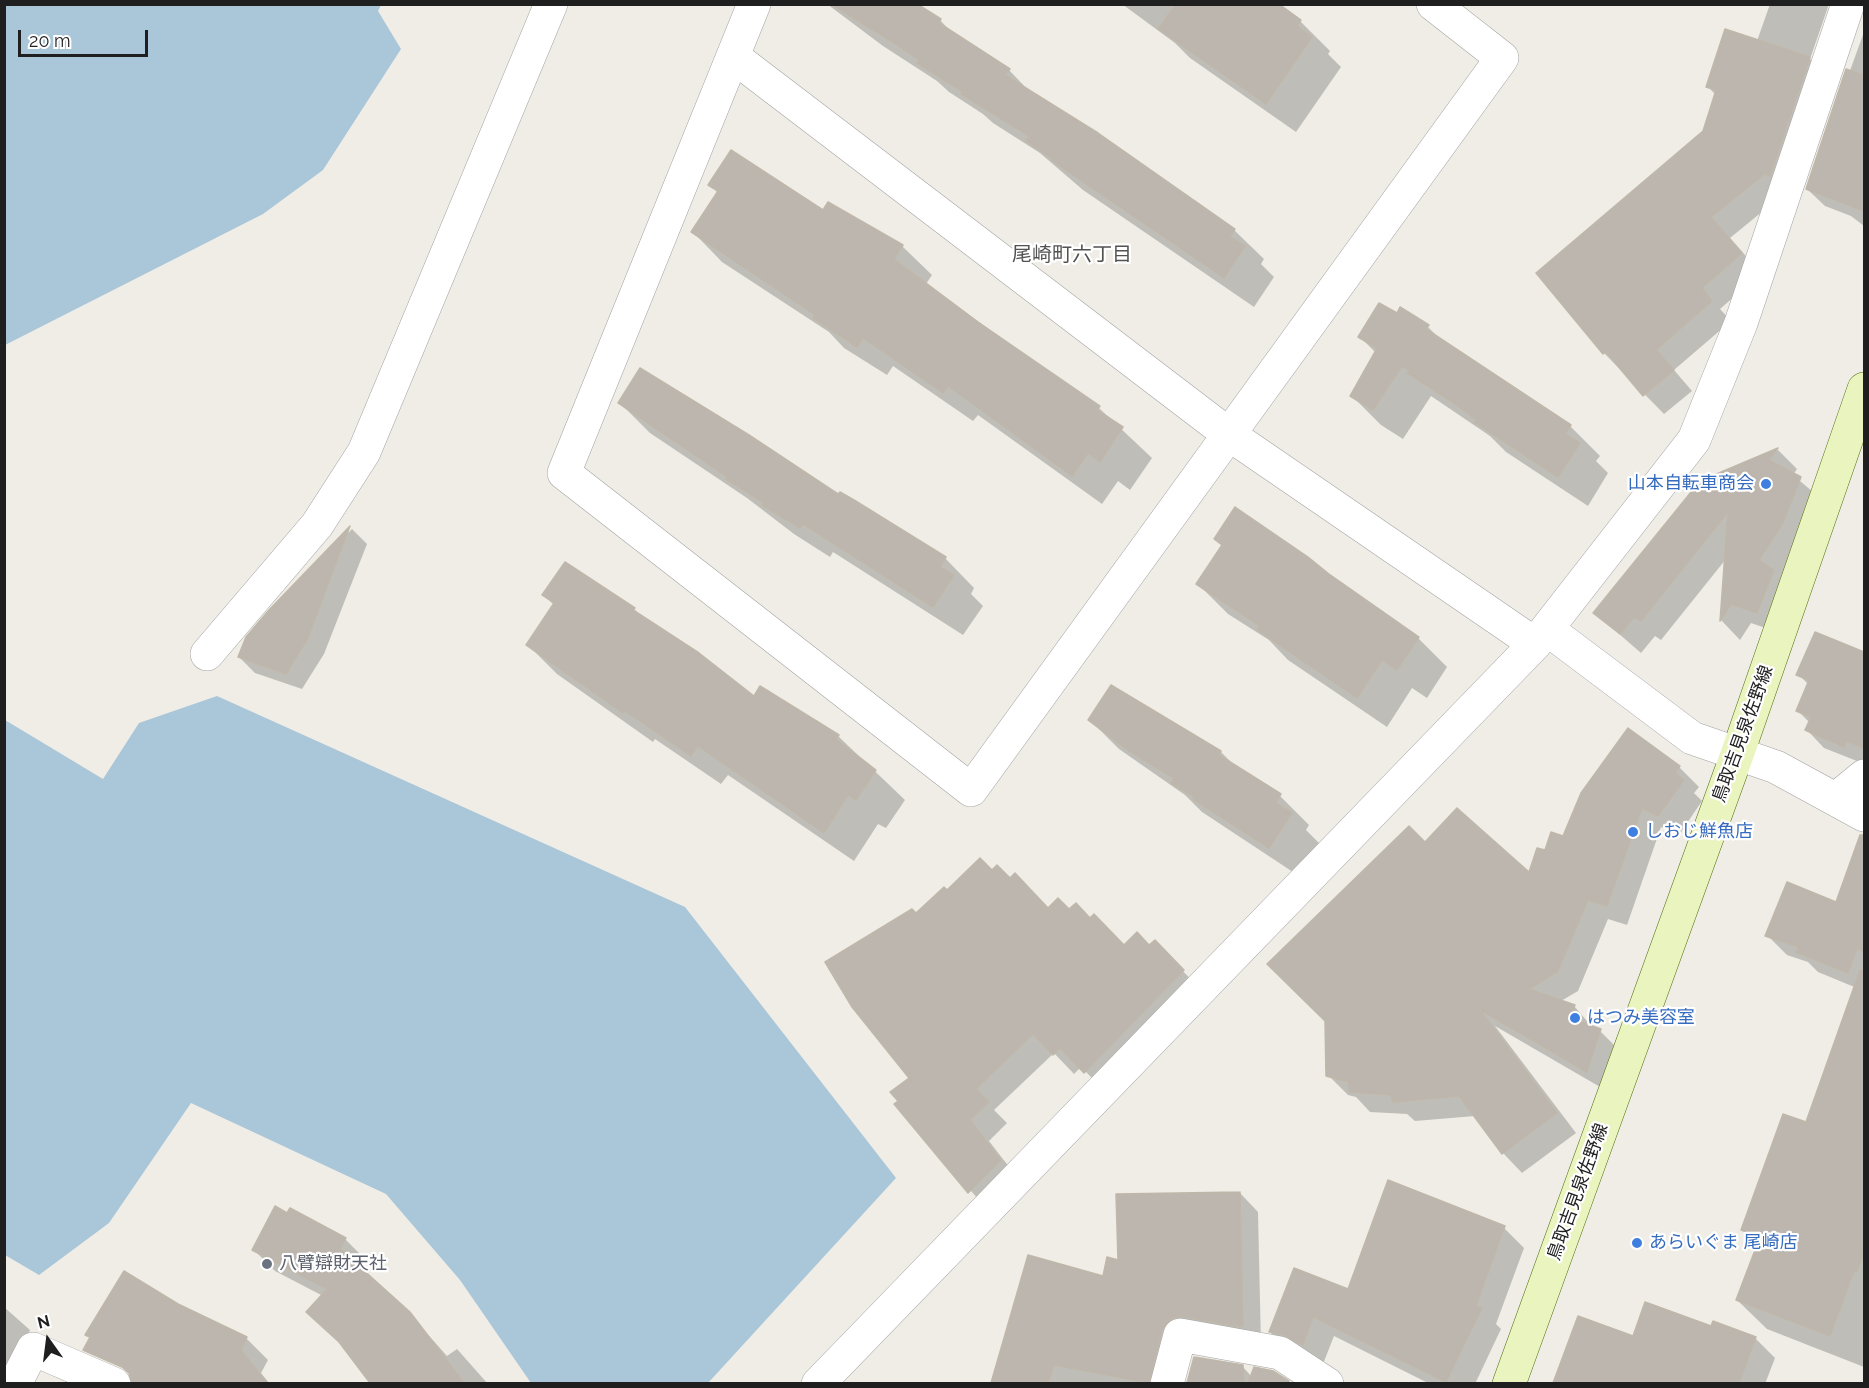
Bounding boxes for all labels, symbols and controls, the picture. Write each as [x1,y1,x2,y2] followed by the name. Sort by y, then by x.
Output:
[21,18,152,56] scale bar
[29,30,71,51] text: 20 m
[1012,243,1132,267] district label: 尾崎町六丁目
[1628,473,1754,495] place label: 山本自転車商会
[1759,477,1773,491] marker: 山本自転車商会
[1708,663,1778,805] street label: 鳥取吉見泉佐野線
[1645,821,1753,843] place label: しおじ鮮魚店
[1626,825,1640,839] marker: しおじ鮮魚店
[1587,1007,1695,1029] place label: はつみ美容室
[1568,1011,1582,1025] marker: はつみ美容室
[1543,1121,1613,1263] street label: 鳥取吉見泉佐野線
[1649,1232,1798,1254] place label: あらいぐま 尾崎店
[1630,1236,1644,1250] marker: あらいぐま 尾崎店
[279,1253,387,1275] place label: 八臂辯財天社
[260,1257,274,1271] marker: 八臂辯財天社
[18,1310,78,1370] north arrow
[35,1311,52,1333] text: N

